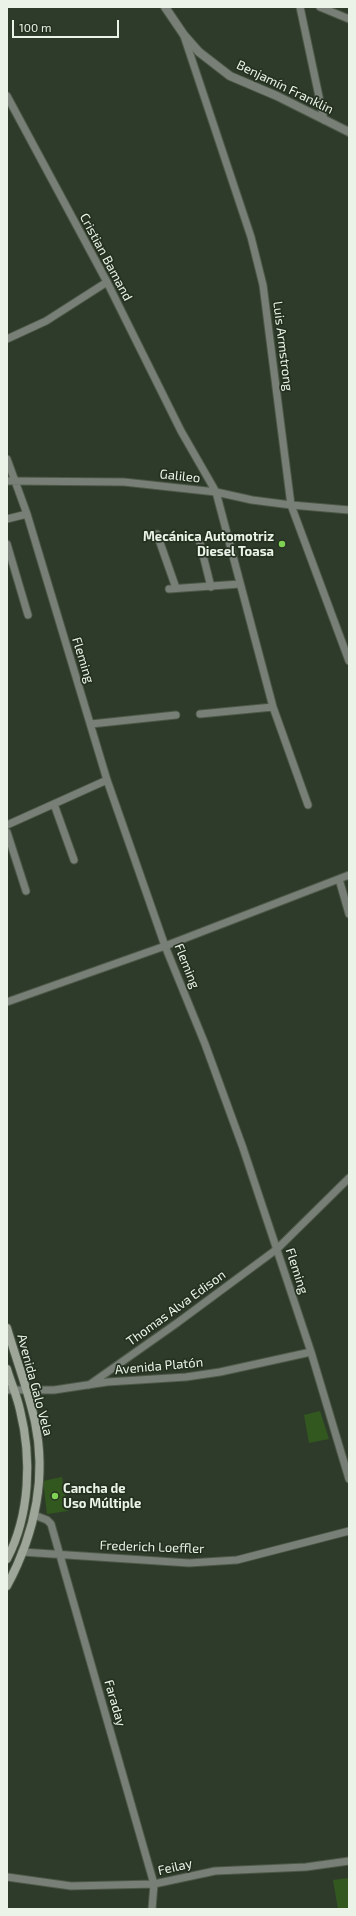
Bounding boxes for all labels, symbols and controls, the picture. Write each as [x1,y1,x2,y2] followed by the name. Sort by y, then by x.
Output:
[14,12,121,38] scale bar
[19,20,51,34] text: 100 m
[234,57,336,117] street label: Benjamín Franklin
[76,211,136,303] street label: Cristian Bamand
[270,300,296,392] street label: Luis Armstrong
[159,466,201,486] street label: Galileo
[143,529,274,560] place label: Mecánica Automotriz Diesel Toasa
[277,539,287,549] marker: Mecánica Automotriz Diesel Toasa
[69,635,97,685] street label: Fleming
[171,941,203,991] street label: Fleming
[282,1246,312,1296] street label: Fleming
[123,1267,229,1349] street label: Thomas Alva Edison
[14,1332,56,1438] street label: Avenida Galo Vela
[114,1354,204,1378] street label: Avenida Platón
[63,1481,141,1512] place label: Cancha de Uso Múltiple
[50,1491,60,1501] marker: Cancha de Uso Múltiple
[99,1537,205,1557] street label: Frederich Loeffler
[101,1678,129,1728] street label: Faraday
[156,1855,194,1879] street label: Feilay

